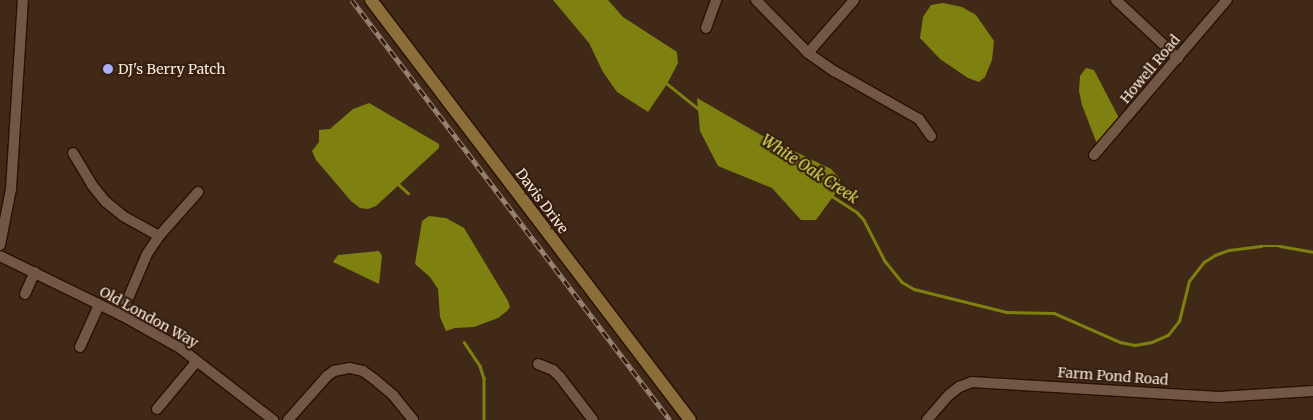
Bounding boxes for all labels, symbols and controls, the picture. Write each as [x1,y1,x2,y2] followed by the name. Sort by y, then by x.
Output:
[1117,31,1183,107] street label: Howell Road
[118,61,225,77] place label: DJ's Berry Patch
[102,63,114,75] marker: DJ's Berry Patch
[758,131,862,207] water label: White Oak Creek
[512,165,572,237] street label: Davis Drive
[97,283,201,351] street label: Old London Way
[1057,364,1169,388] street label: Farm Pond Road

